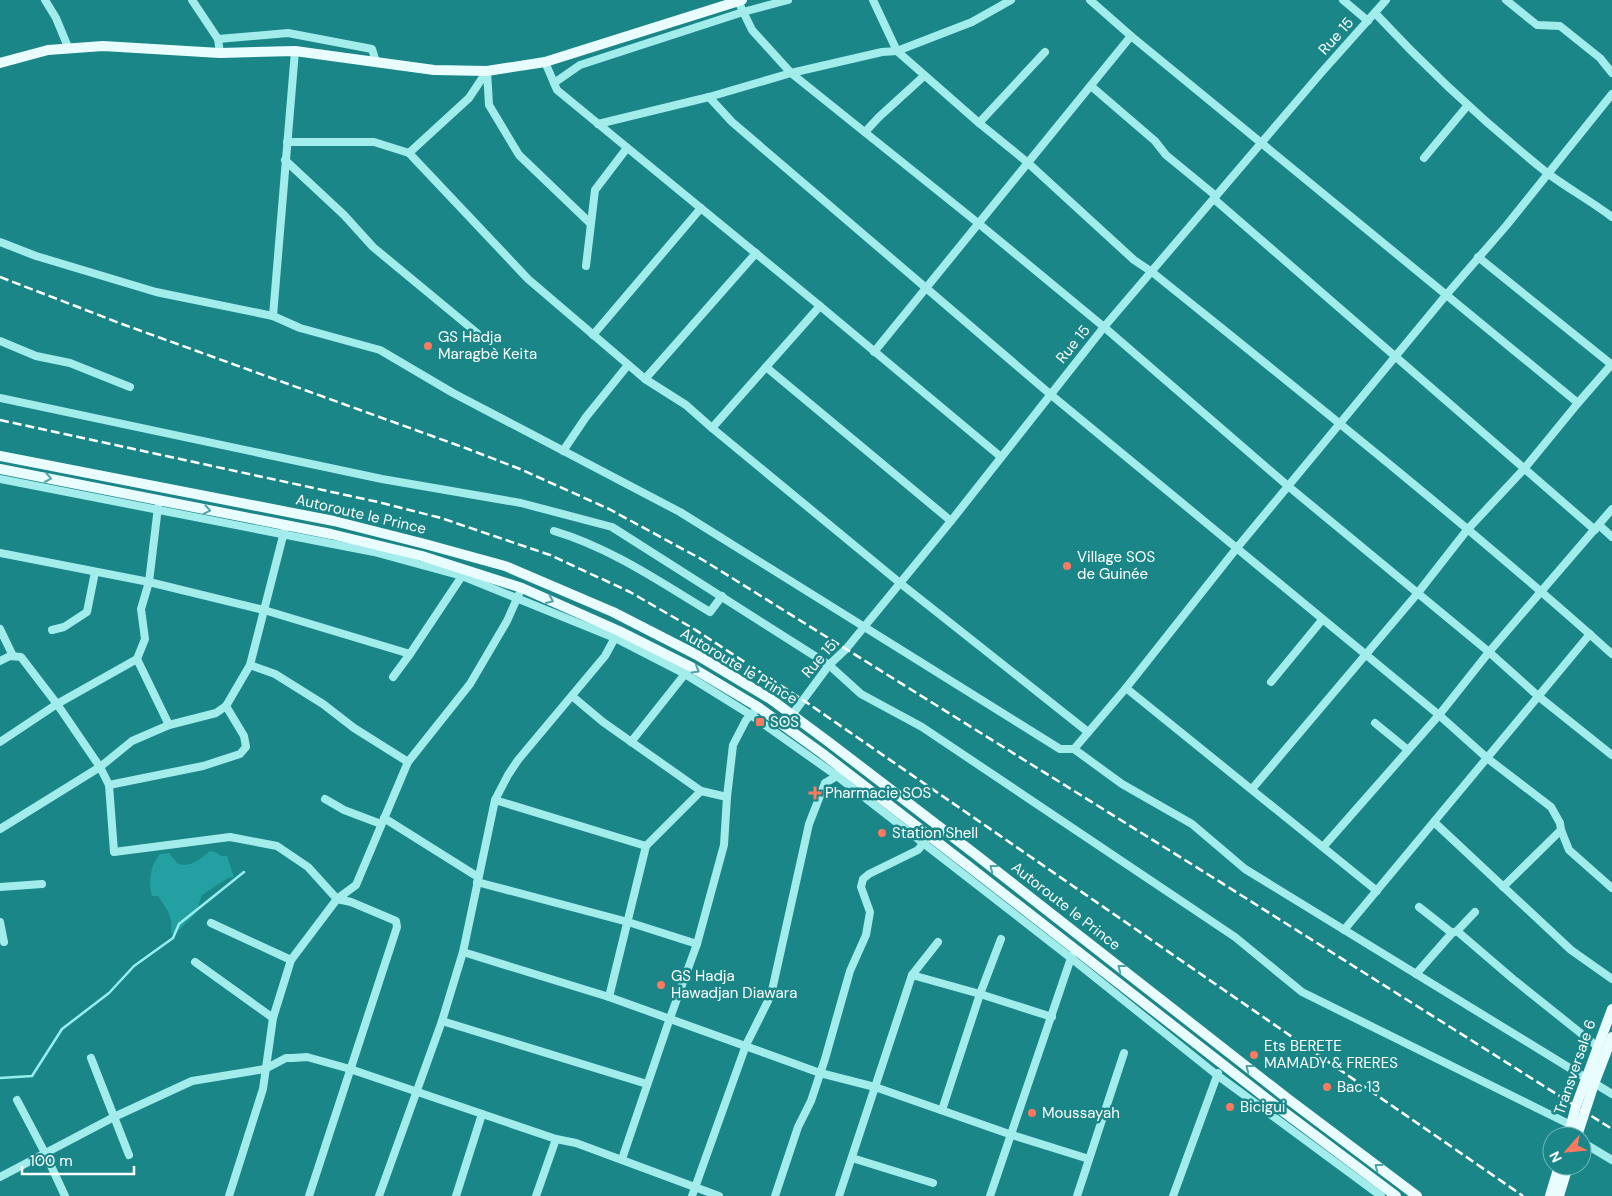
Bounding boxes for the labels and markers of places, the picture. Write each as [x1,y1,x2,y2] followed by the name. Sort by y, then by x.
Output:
[438,327,537,364] place label: GS Hadja Maragbè Keita
[422,340,434,352] marker: GS Hadja Maragbè Keita
[1077,547,1155,584] place label: Village SOS de Guinée
[1061,560,1073,572] marker: Village SOS de Guinée
[770,712,799,732] place label: SOS
[754,716,766,728] marker: SOS
[825,783,932,803] place label: Pharmacie SOS
[809,787,821,799] marker: Pharmacie SOS
[892,823,978,843] place label: Station Shell
[876,827,888,839] marker: Station Shell
[671,966,797,1003] place label: GS Hadja Hawadjan Diawara
[655,979,667,991] marker: GS Hadja Hawadjan Diawara
[1264,1036,1398,1073] place label: Ets BERETE MAMADY & FRERES
[1248,1049,1260,1061] marker: Ets BERETE MAMADY & FRERES
[1337,1077,1380,1097] place label: Bac 13
[1321,1081,1333,1093] marker: Bac 13
[1240,1097,1285,1117] place label: Bicigui
[1224,1101,1236,1113] marker: Bicigui
[1042,1103,1120,1123] place label: Moussayah
[1026,1107,1038,1119] marker: Moussayah

